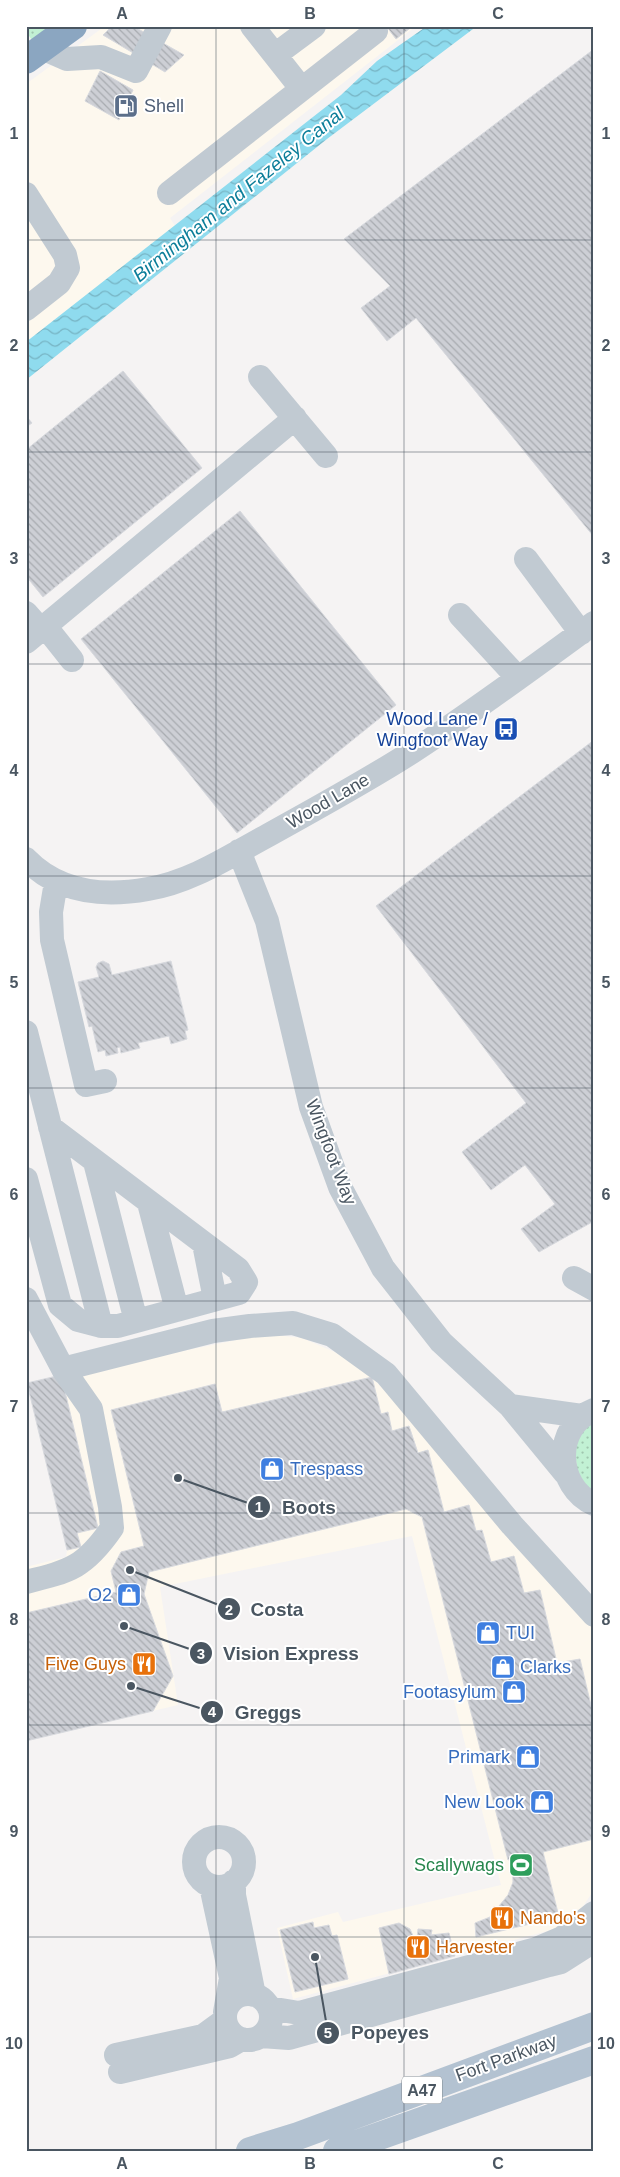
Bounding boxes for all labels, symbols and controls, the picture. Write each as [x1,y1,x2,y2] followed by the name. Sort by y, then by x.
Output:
[116,5,128,22] text: A
[304,5,316,22] text: B
[492,5,504,22] text: C
[113,93,139,119] fuel station icon: Shell
[144,96,184,116] place label: Shell
[129,102,349,286] water label: Birmingham and Fazeley Canal
[10,125,19,142] text: 1
[602,125,611,142] text: 1
[10,337,19,354] text: 2
[602,337,611,354] text: 2
[10,550,19,567] text: 3
[602,550,611,567] text: 3
[377,709,488,750] place label: Wood Lane / Wingfoot Way
[493,716,519,742] bus stop icon: Wood Lane / Wingfoot Way
[10,762,19,779] text: 4
[602,762,611,779] text: 4
[283,769,373,833] street label: Wood Lane
[10,974,19,991] text: 5
[602,974,611,991] text: 5
[302,1096,360,1208] street label: Wingfoot Way
[10,1186,19,1203] text: 6
[602,1186,611,1203] text: 6
[10,1398,19,1415] text: 7
[602,1398,611,1415] text: 7
[259,1456,285,1482] shop icon: Trespass
[290,1459,363,1479] place label: Trespass
[247,1490,346,1524] callout: Boots
[282,1497,336,1518] text: Boots
[255,1498,263,1515] text: 1
[116,1582,142,1608] shop icon: O2
[88,1585,112,1605] place label: O2
[216,1592,314,1626] callout: Costa
[251,1599,304,1620] text: Costa
[225,1601,233,1618] text: 2
[10,1611,19,1628] text: 8
[602,1611,611,1628] text: 8
[475,1620,501,1646] shop icon: TUI
[506,1623,535,1643] place label: TUI
[188,1636,369,1670] callout: Vision Express
[223,1643,359,1664] text: Vision Express
[197,1645,205,1662] text: 3
[131,1651,157,1677] restaurant icon: Five Guys
[45,1654,126,1674] place label: Five Guys
[490,1654,516,1680] shop icon: Clarks
[520,1657,571,1677] place label: Clarks
[501,1679,527,1705] shop icon: Footasylum
[403,1682,496,1702] place label: Footasylum
[200,1695,311,1729] callout: Greggs
[235,1702,301,1723] text: Greggs
[208,1703,217,1720] text: 4
[515,1744,541,1770] shop icon: Primark
[448,1747,511,1767] place label: Primark
[529,1789,555,1815] shop icon: New Look
[444,1792,525,1812] place label: New Look
[10,1823,19,1840] text: 9
[602,1823,611,1840] text: 9
[508,1852,534,1878] sports icon: Scallywags
[414,1855,504,1875] place label: Scallywags
[489,1905,515,1931] restaurant icon: Nando's
[520,1908,585,1928] place label: Nando's
[405,1934,431,1960] restaurant icon: Harvester
[436,1937,514,1957] place label: Harvester
[315,2016,439,2050] callout: Popeyes
[351,2022,429,2043] text: Popeyes
[324,2024,332,2041] text: 5
[453,2030,559,2086] street label: Fort Parkway
[5,2035,23,2052] text: 10
[597,2035,615,2052] text: 10
[402,2076,442,2104] road number: A47
[116,2155,128,2172] text: A
[304,2155,316,2172] text: B
[492,2155,504,2172] text: C

